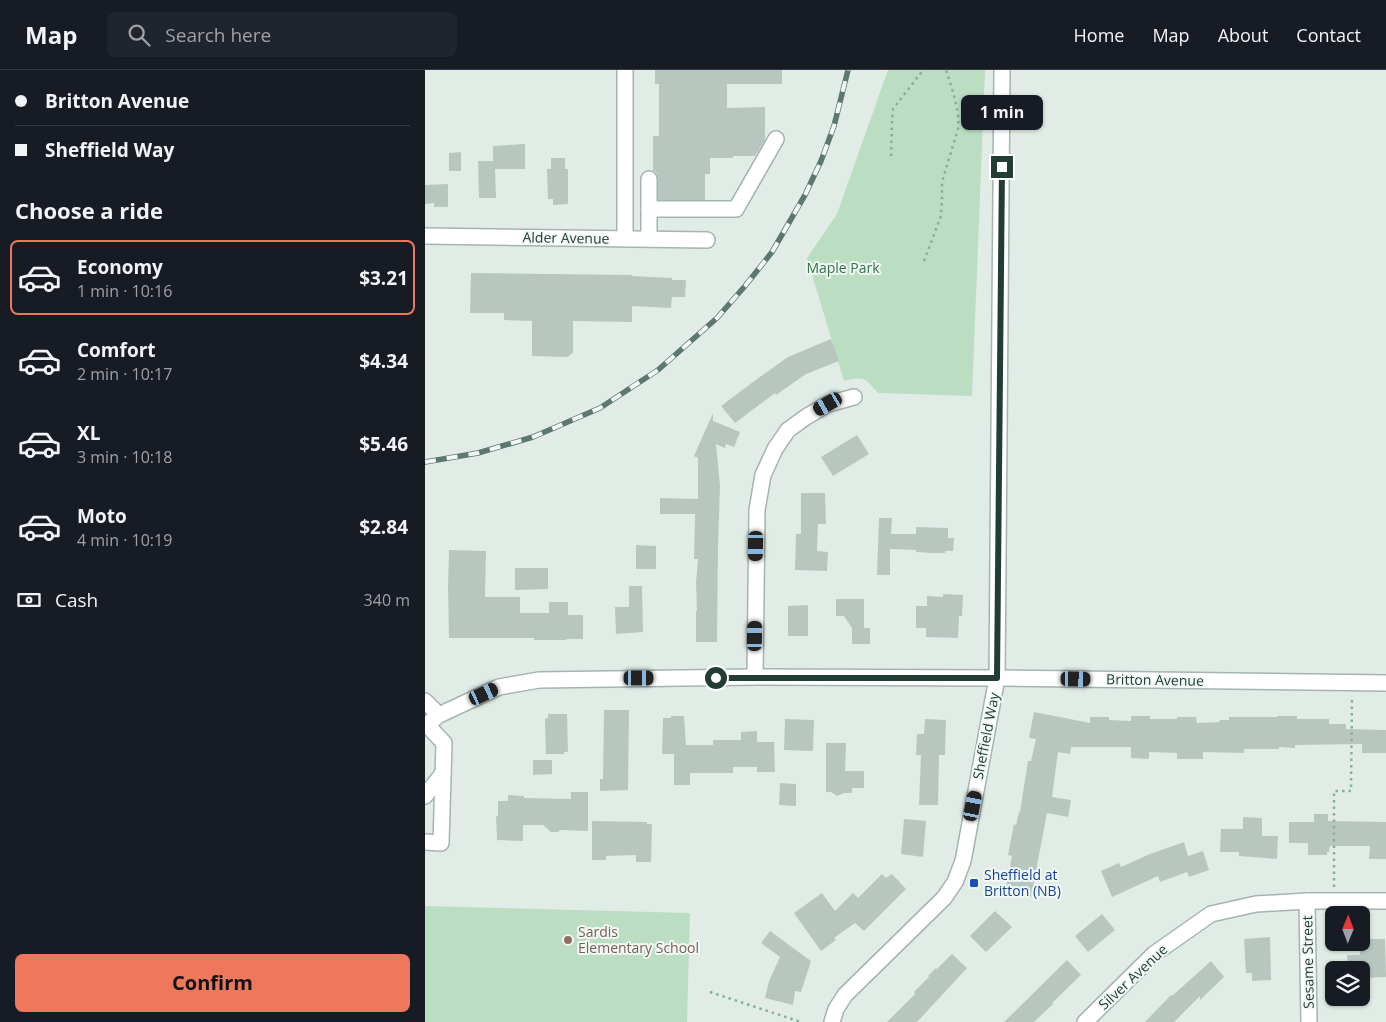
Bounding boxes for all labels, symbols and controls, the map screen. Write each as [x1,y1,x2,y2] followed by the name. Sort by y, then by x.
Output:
[107,12,457,57] search box
[25,18,77,51] text: Map
[125,21,153,49] icon: search
[165,22,271,48] text: Search here
[1074,23,1124,47] text: Home
[1152,23,1190,47] text: Map
[1218,23,1268,47] text: About
[1296,23,1361,47] text: Contact
[45,88,189,114] text: Britton Avenue
[961,94,1043,129] callout: 1 min
[980,101,1024,123] text: 1 min
[45,137,174,163] text: Sheffield Way
[991,156,1013,178] route end
[15,195,163,225] text: Choose a ride
[522,227,610,248] street label: Alder Avenue
[77,254,163,280] text: Economy
[17,255,62,300] icon: car
[806,258,880,277] park label: Maple Park
[359,265,408,291] text: $3.21
[77,280,172,302] text: 1 min · 10:16
[77,337,156,363] text: Comfort
[17,338,62,383] icon: car
[359,348,408,374] text: $4.34
[77,363,172,385] text: 2 min · 10:17
[811,390,844,418] car
[77,420,100,446] text: XL
[17,421,62,466] icon: car
[359,431,408,457] text: $5.46
[77,446,172,468] text: 3 min · 10:18
[77,503,127,529] text: Moto
[17,504,62,549] icon: car
[359,514,408,540] text: $2.84
[77,529,172,551] text: 4 min · 10:19
[748,531,763,561] car
[15,586,43,614] icon: cash
[55,587,98,613] text: Cash
[364,589,410,611] text: 340 m
[747,621,762,651] car
[705,667,727,689] route start
[1106,669,1204,690] street label: Britton Avenue
[624,671,654,686] car
[1060,671,1091,687] car
[467,681,500,707] car
[968,690,1003,781] street label: Sheffield Way
[962,790,983,822] car
[984,865,1061,900] place label: Sheffield at Britton (NB)
[968,877,980,889] marker: Sheffield at Britton (NB)
[1325,906,1370,951] north arrow
[1325,906,1370,1006] map controls
[1297,915,1318,1009] street label: Sesame Street
[578,922,699,957] place label: Sardis Elementary School
[562,934,574,946] marker: Sardis Elementary School
[1094,940,1171,1013] street label: Silver Avenue
[15,954,410,1012] button: Confirm
[1325,961,1370,1006] button: layers

